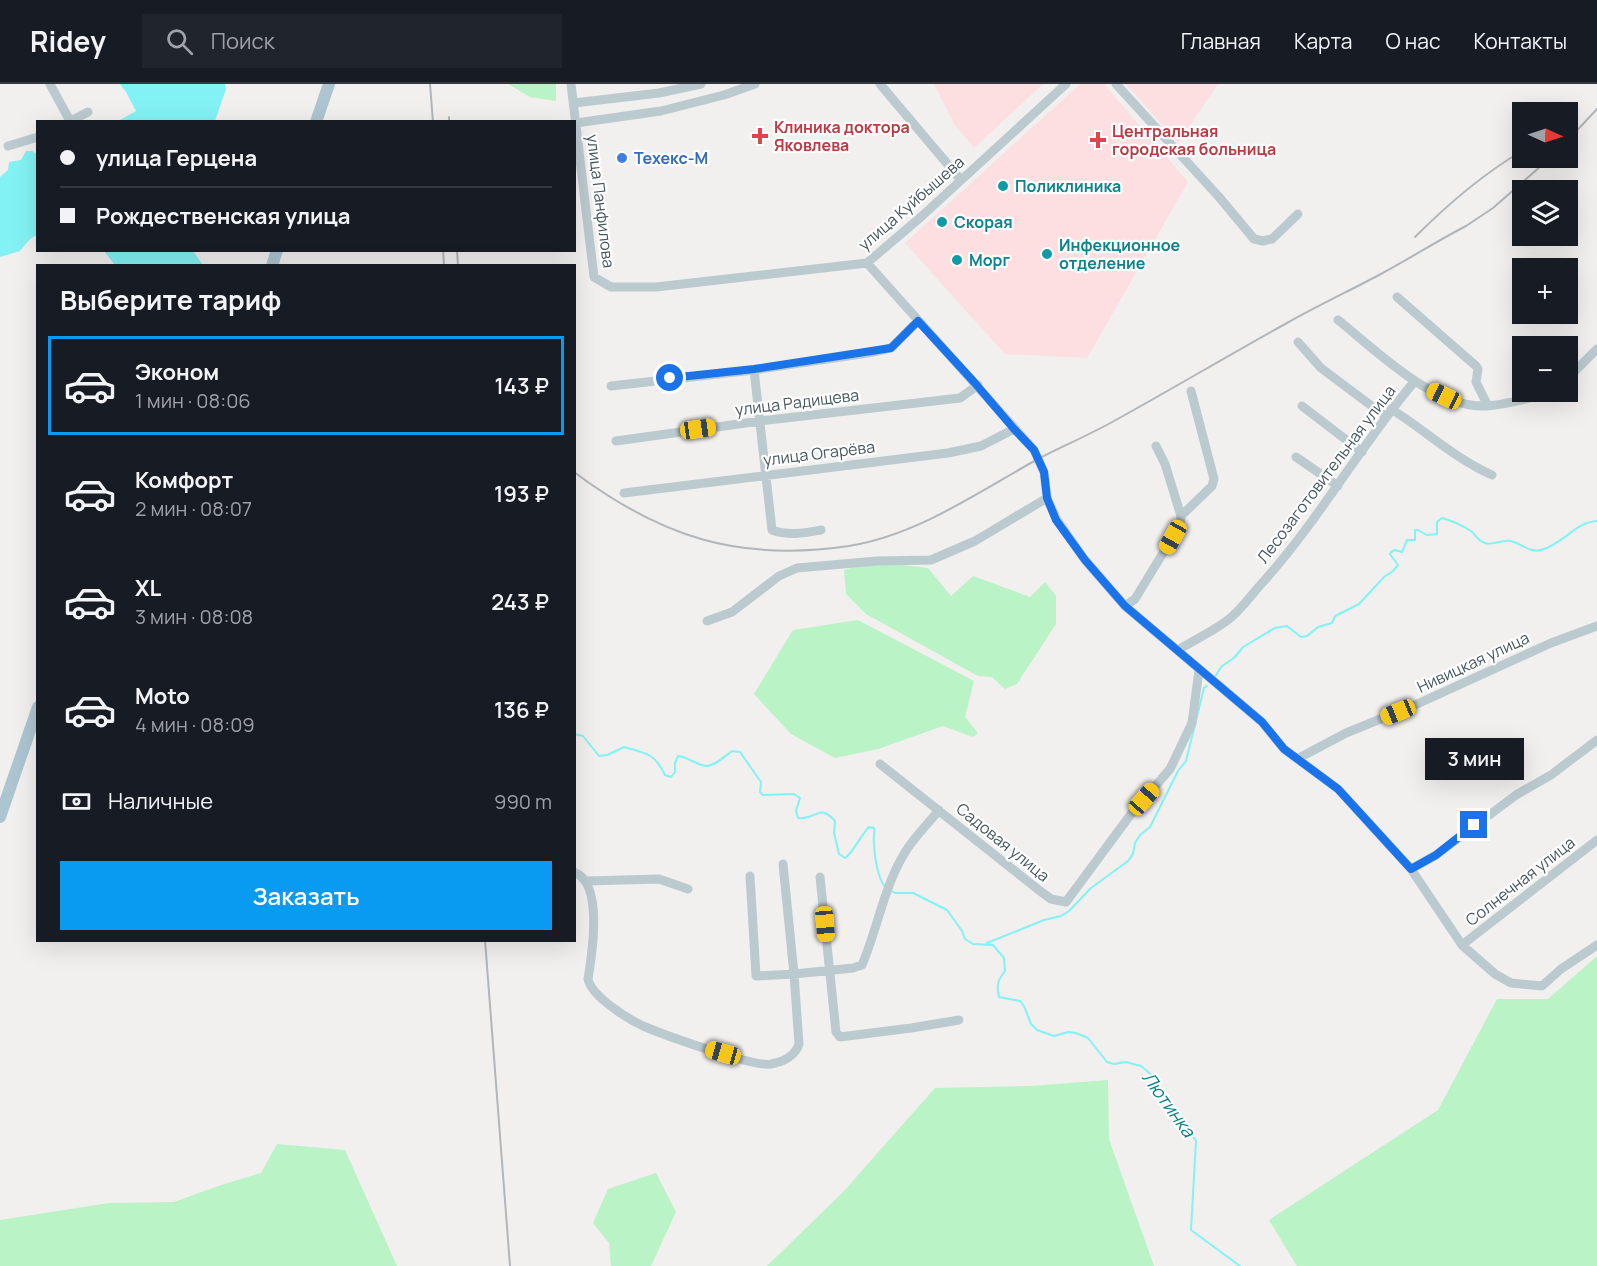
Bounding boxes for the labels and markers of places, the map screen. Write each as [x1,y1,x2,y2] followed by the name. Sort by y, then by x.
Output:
[774,116,910,156] place label: Клиника доктора Яковлева
[1112,120,1276,160] place label: Центральная городская больница
[751,127,769,145] marker: Клиника доктора Яковлева
[1089,131,1107,149] marker: Центральная городская больница
[634,147,708,169] place label: Техекс-М
[615,151,629,165] marker: Техекс-М
[1015,175,1121,197] place label: Поликлиника
[996,179,1010,193] marker: Поликлиника
[954,211,1013,233] place label: Скорая
[935,215,949,229] marker: Скорая
[1059,234,1181,274] place label: Инфекционное отделение
[1040,247,1054,261] marker: Инфекционное отделение
[969,249,1010,271] place label: Морг
[950,253,964,267] marker: Морг

